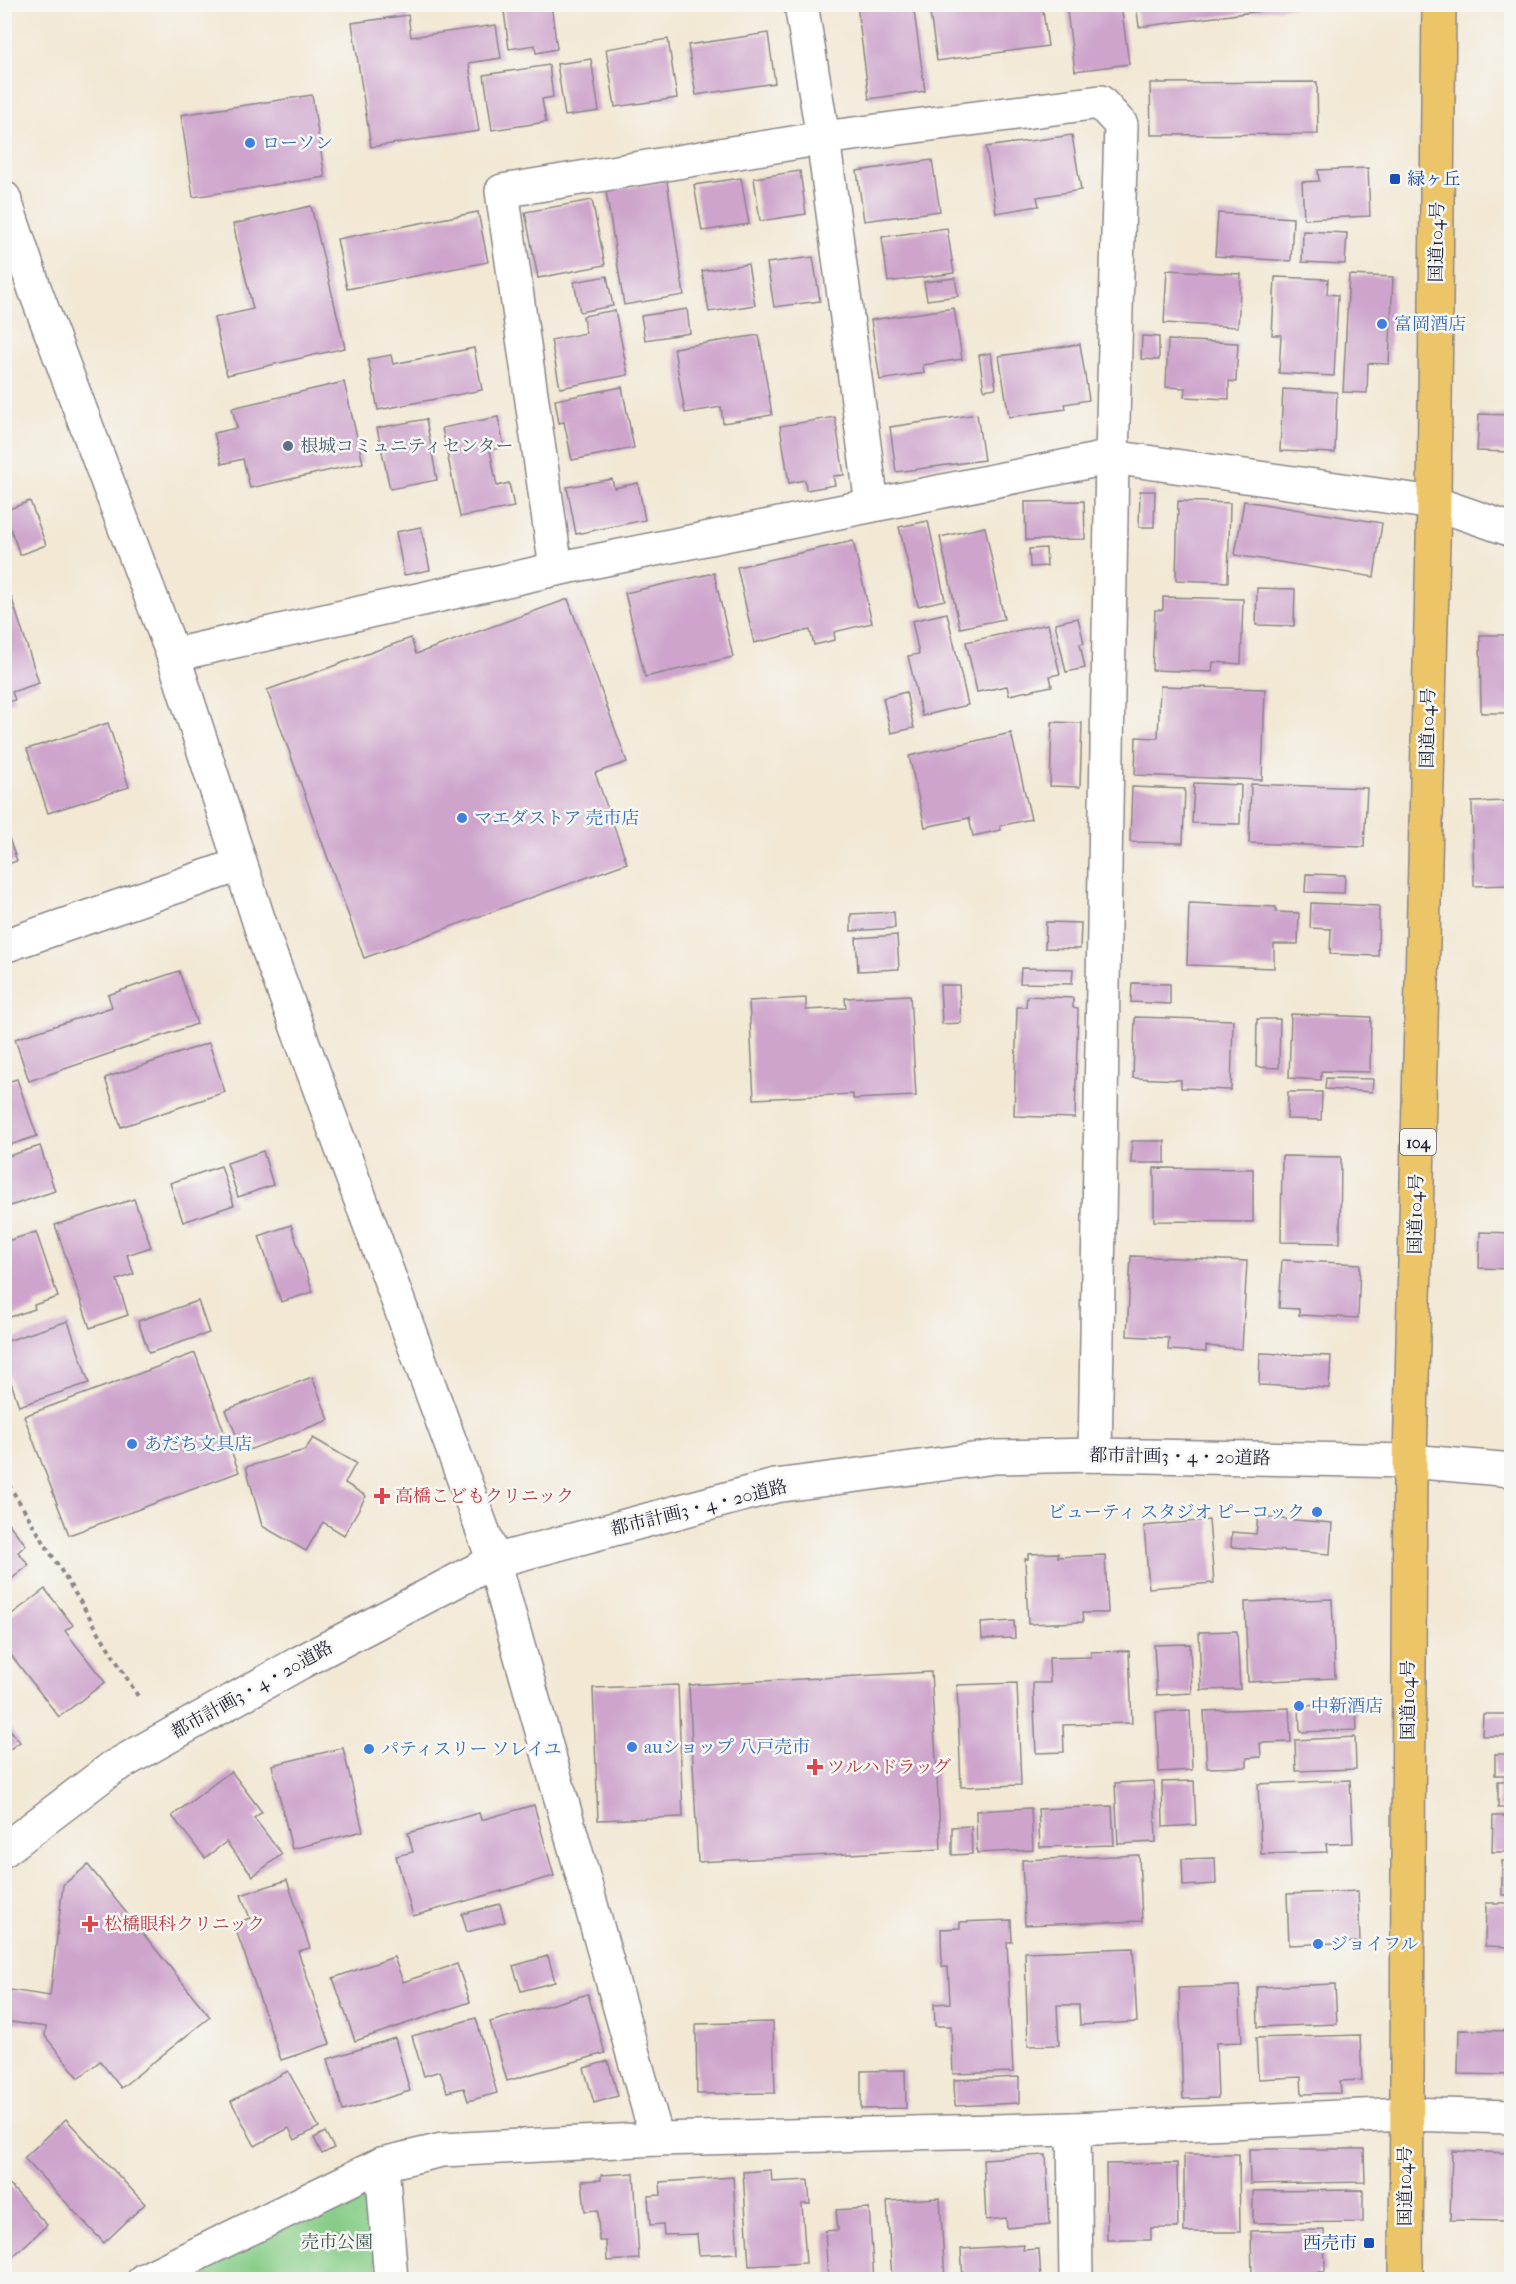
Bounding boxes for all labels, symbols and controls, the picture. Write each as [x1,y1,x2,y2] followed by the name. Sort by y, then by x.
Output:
[262,133,333,154] place label: ローソン
[243,136,257,150] marker: ローソン
[1407,169,1461,190] place label: 緑ヶ丘
[1388,172,1402,186] marker: 緑ヶ丘
[1426,201,1448,283] street label: 国道104号
[1394,314,1466,335] place label: 富岡酒店
[1375,317,1389,331] marker: 富岡酒店
[300,436,513,457] place label: 根城コミュニティセンター
[281,439,295,453] marker: 根城コミュニティセンター
[1417,687,1439,769] street label: 国道104号
[474,808,639,829] place label: マエダストア 売市店
[455,811,469,825] marker: マエダストア 売市店
[1400,1129,1436,1155] road number: 104
[1405,1173,1427,1255] street label: 国道104号
[144,1434,252,1455] place label: あだち文具店
[125,1437,139,1451] marker: あだち文具店
[1089,1445,1271,1469] street label: 都市計画3・4・20道路
[609,1476,789,1540] street label: 都市計画3・4・20道路
[395,1486,574,1507] place label: 高橋こどもクリニック
[373,1487,391,1505] marker: 高橋こどもクリニック
[1048,1502,1305,1523] place label: ビューティ スタジオ ピーコック
[1310,1505,1324,1519] marker: ビューティ スタジオ ピーコック
[168,1637,336,1743] street label: 都市計画3・4・20道路
[1398,1660,1419,1740] street label: 国道104号
[1311,1696,1383,1717] place label: 中新酒店
[1292,1699,1306,1713] marker: 中新酒店
[644,1737,810,1758] place label: auショップ 八戸売市
[381,1739,562,1760] place label: パティスリー ソレイユ
[625,1740,639,1754] marker: auショップ 八戸売市
[362,1742,376,1756] marker: パティスリー ソレイユ
[827,1757,951,1778] place label: ツルハドラッグ
[808,1760,822,1774] marker: ツルハドラッグ
[104,1914,265,1935] place label: 松橋眼科クリニック
[81,1915,99,1933] marker: 松橋眼科クリニック
[1330,1934,1418,1955] place label: ジョイフル
[1311,1937,1325,1951] marker: ジョイフル
[1395,2146,1416,2226] street label: 国道104号
[301,2232,373,2253] park label: 売市公園
[1303,2233,1357,2254] place label: 西売市
[1362,2236,1376,2250] marker: 西売市

